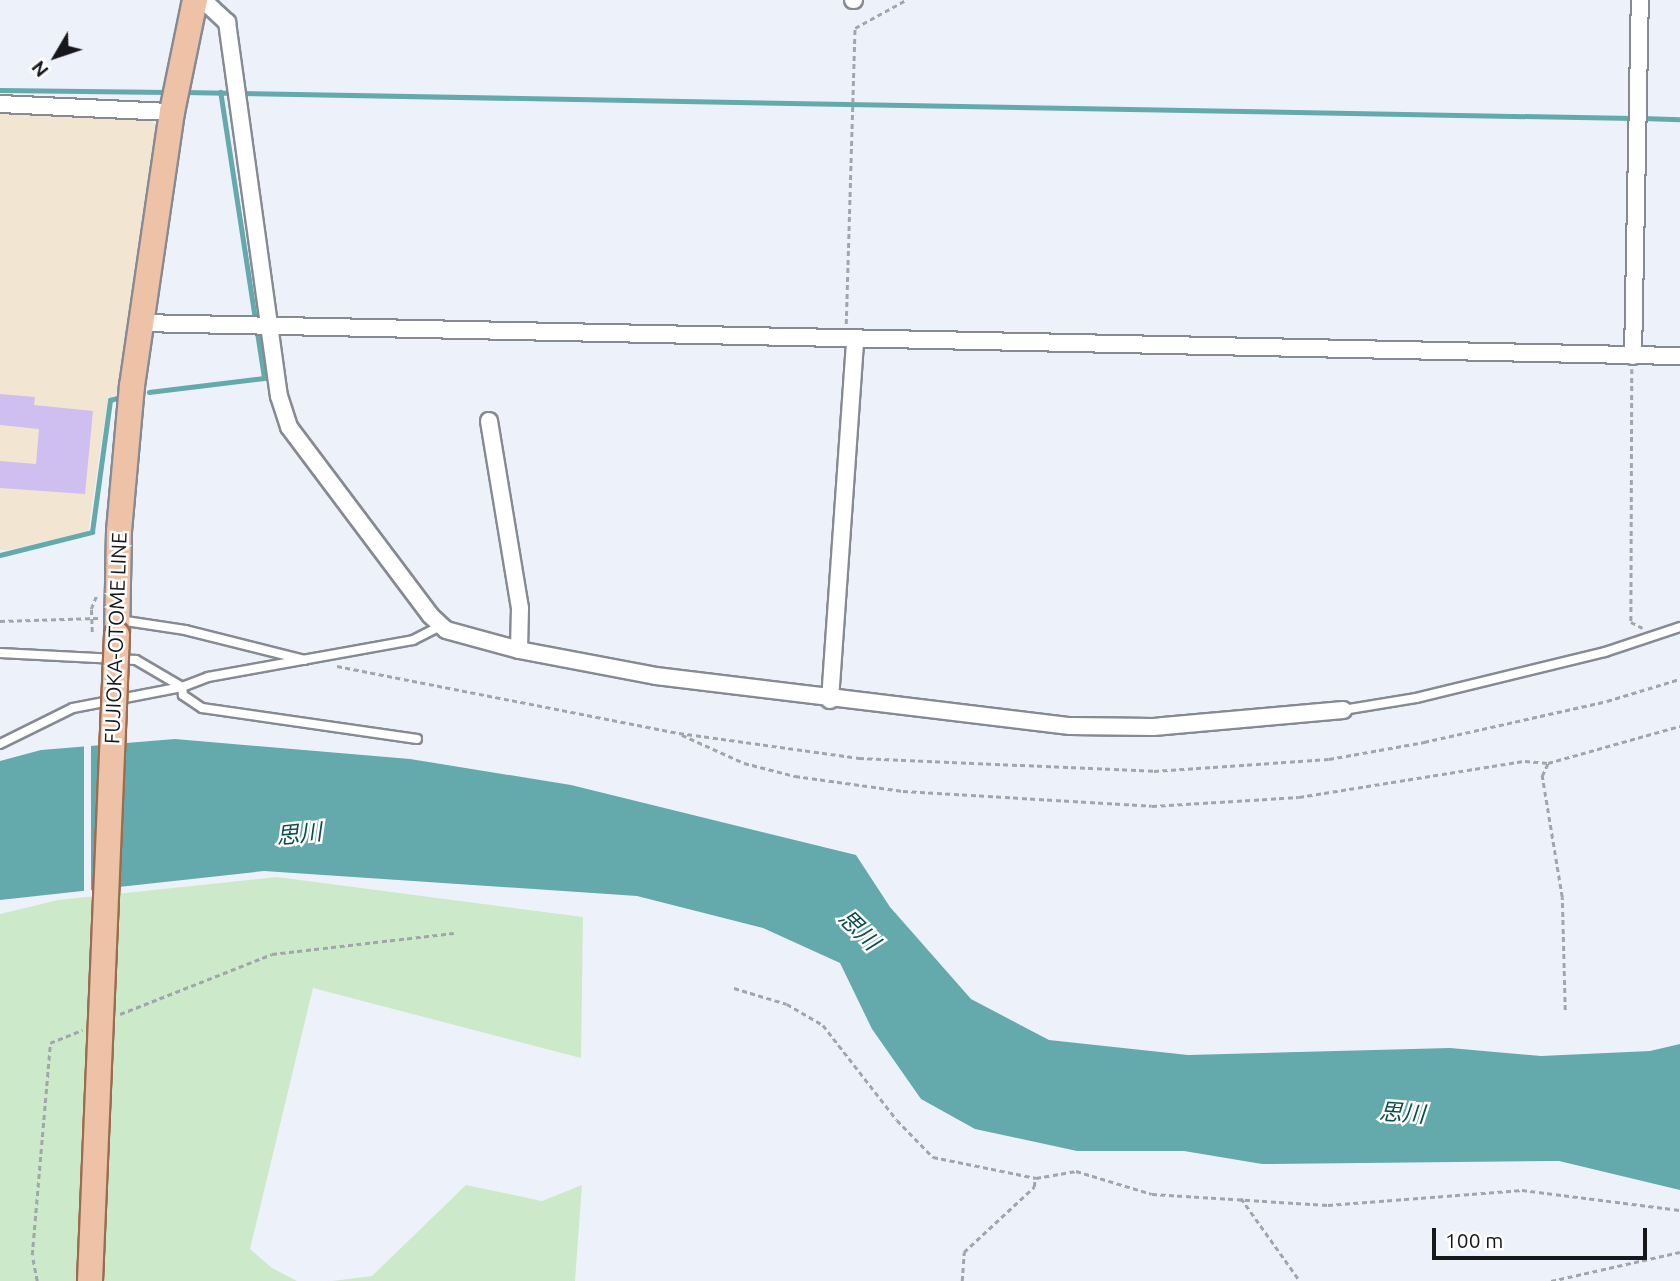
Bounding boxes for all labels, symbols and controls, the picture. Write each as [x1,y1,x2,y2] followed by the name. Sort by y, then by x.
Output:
[21,21,91,91] north arrow
[27,57,53,82] text: N
[99,532,131,744] street label: FUJIOKA-OTOME LINE
[275,818,323,850] water label: 思川
[833,904,885,956] water label: 思川
[1378,1098,1426,1128] water label: 思川
[1435,1214,1650,1258] scale bar
[1445,1228,1503,1252] text: 100 m

